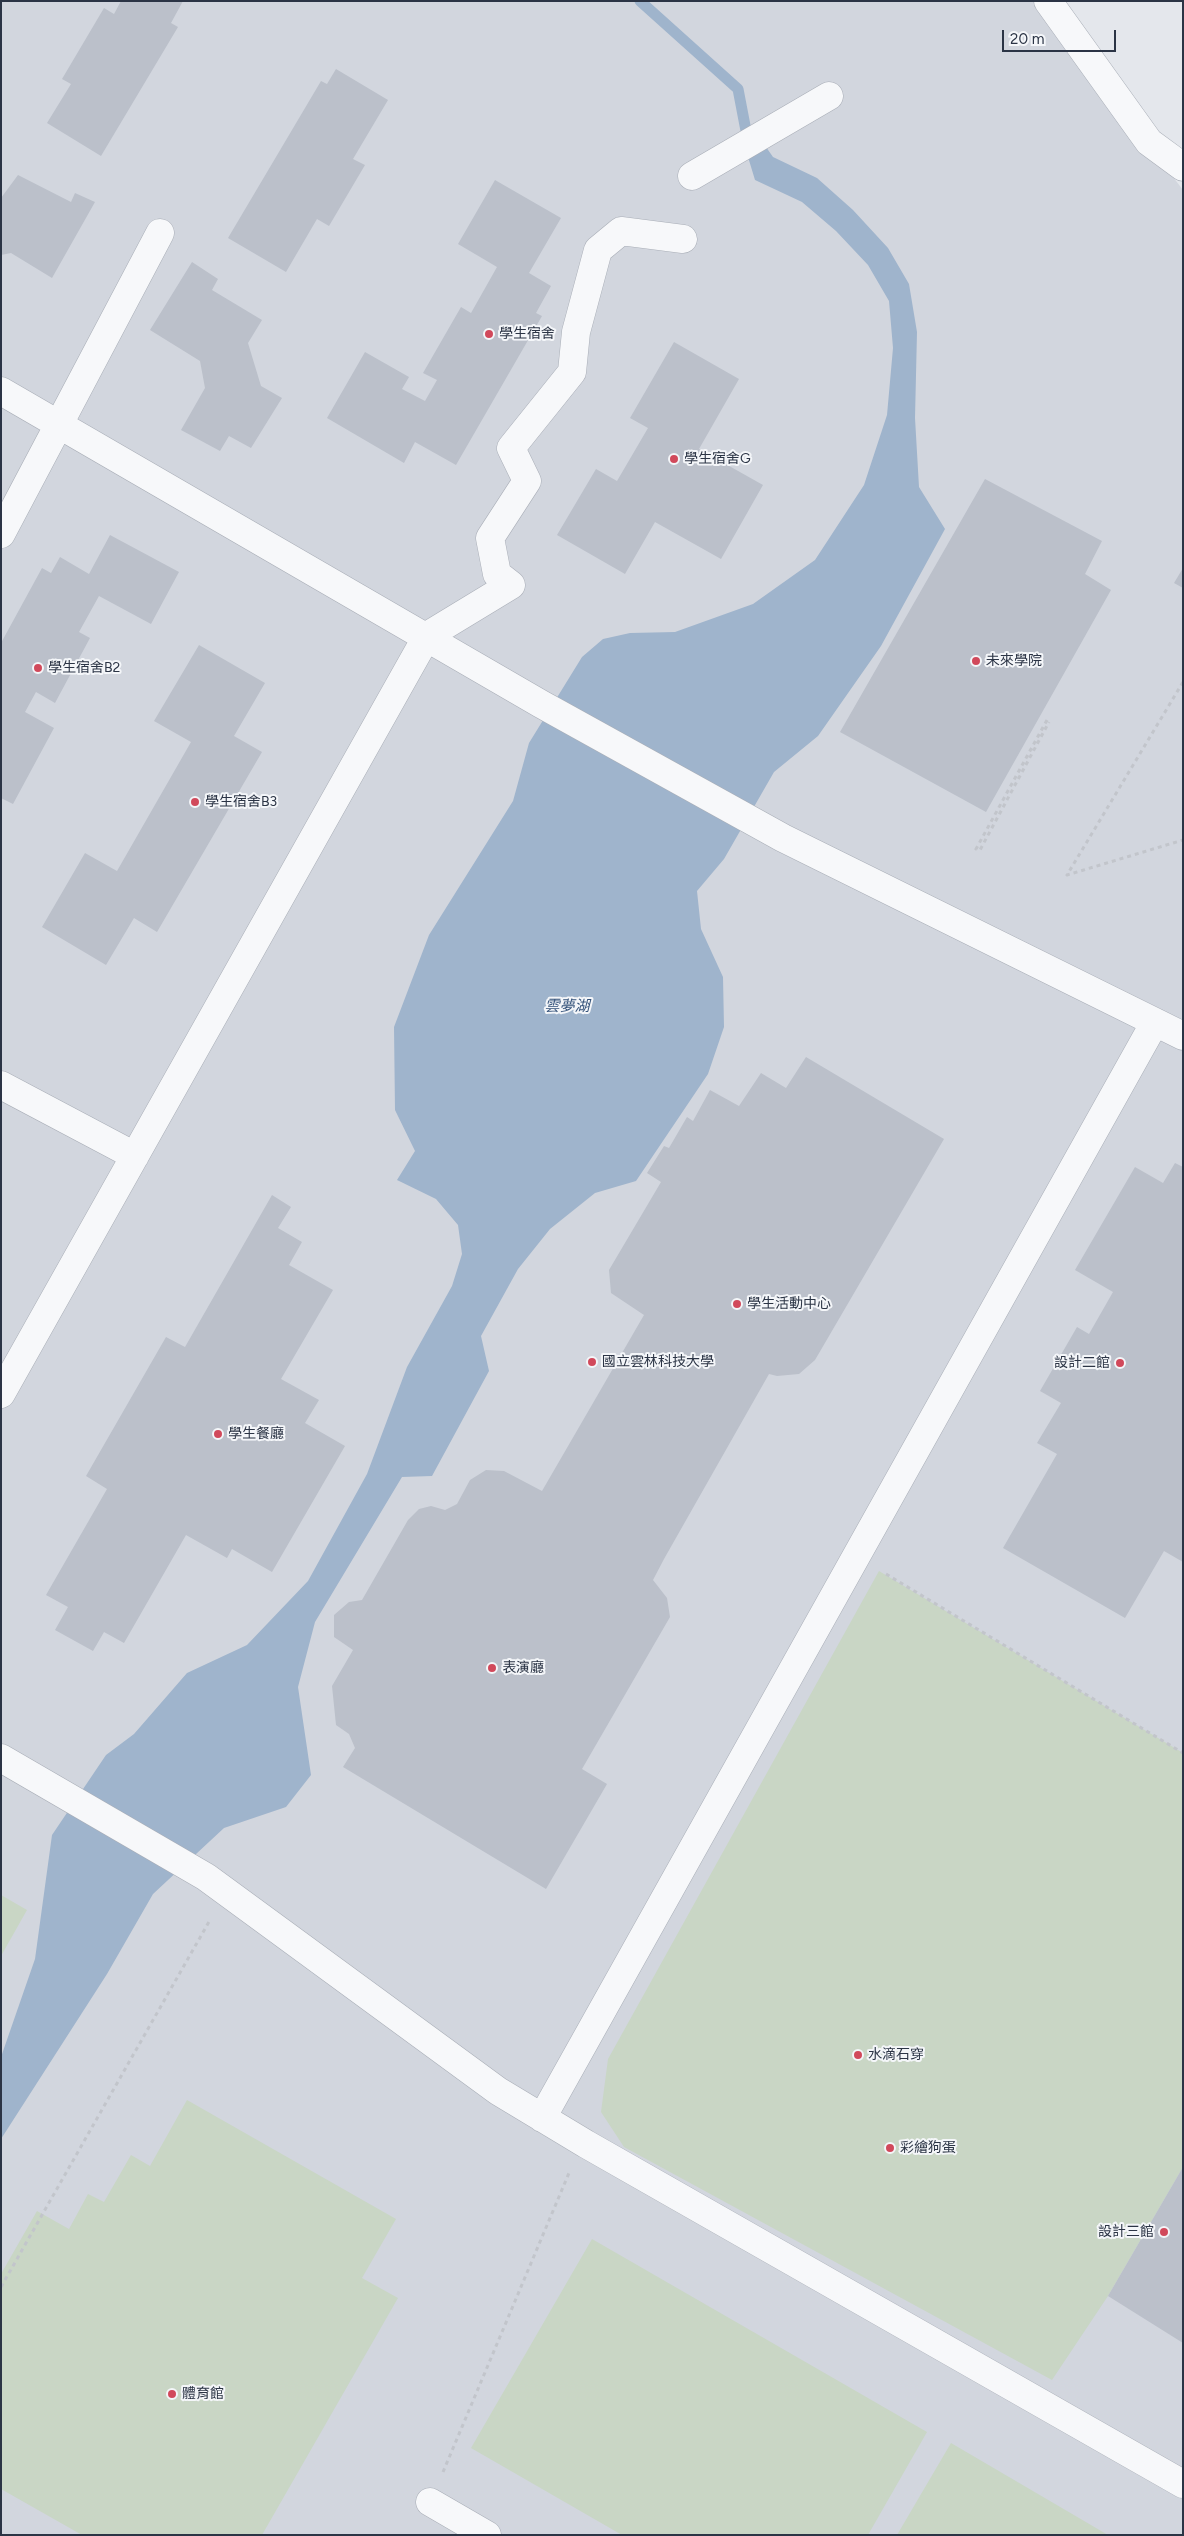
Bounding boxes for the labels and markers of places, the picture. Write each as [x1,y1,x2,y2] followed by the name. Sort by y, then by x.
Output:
[499,326,555,342] place label: 學生宿舍
[483,328,495,340] marker: 學生宿舍
[684,451,751,467] place label: 學生宿舍G
[668,453,680,465] marker: 學生宿舍G
[986,653,1042,669] place label: 未來學院
[970,655,982,667] marker: 未來學院
[48,660,120,676] place label: 學生宿舍B2
[32,662,44,674] marker: 學生宿舍B2
[205,794,277,810] place label: 學生宿舍B3
[189,796,201,808] marker: 學生宿舍B3
[747,1296,831,1312] place label: 學生活動中心
[731,1298,743,1310] marker: 學生活動中心
[602,1354,714,1370] place label: 國立雲林科技大學
[1054,1355,1110,1371] place label: 設計二館
[586,1356,598,1368] marker: 國立雲林科技大學
[1114,1357,1126,1369] marker: 設計二館
[228,1426,284,1442] place label: 學生餐廳
[212,1428,224,1440] marker: 學生餐廳
[502,1660,544,1676] place label: 表演廳
[486,1662,498,1674] marker: 表演廳
[868,2047,924,2063] place label: 水滴石穿
[852,2049,864,2061] marker: 水滴石穿
[900,2140,956,2156] place label: 彩繪狗蛋
[884,2142,896,2154] marker: 彩繪狗蛋
[1098,2224,1154,2240] place label: 設計三館
[1158,2226,1170,2238] marker: 設計三館
[182,2386,224,2402] place label: 體育館
[166,2388,178,2400] marker: 體育館

